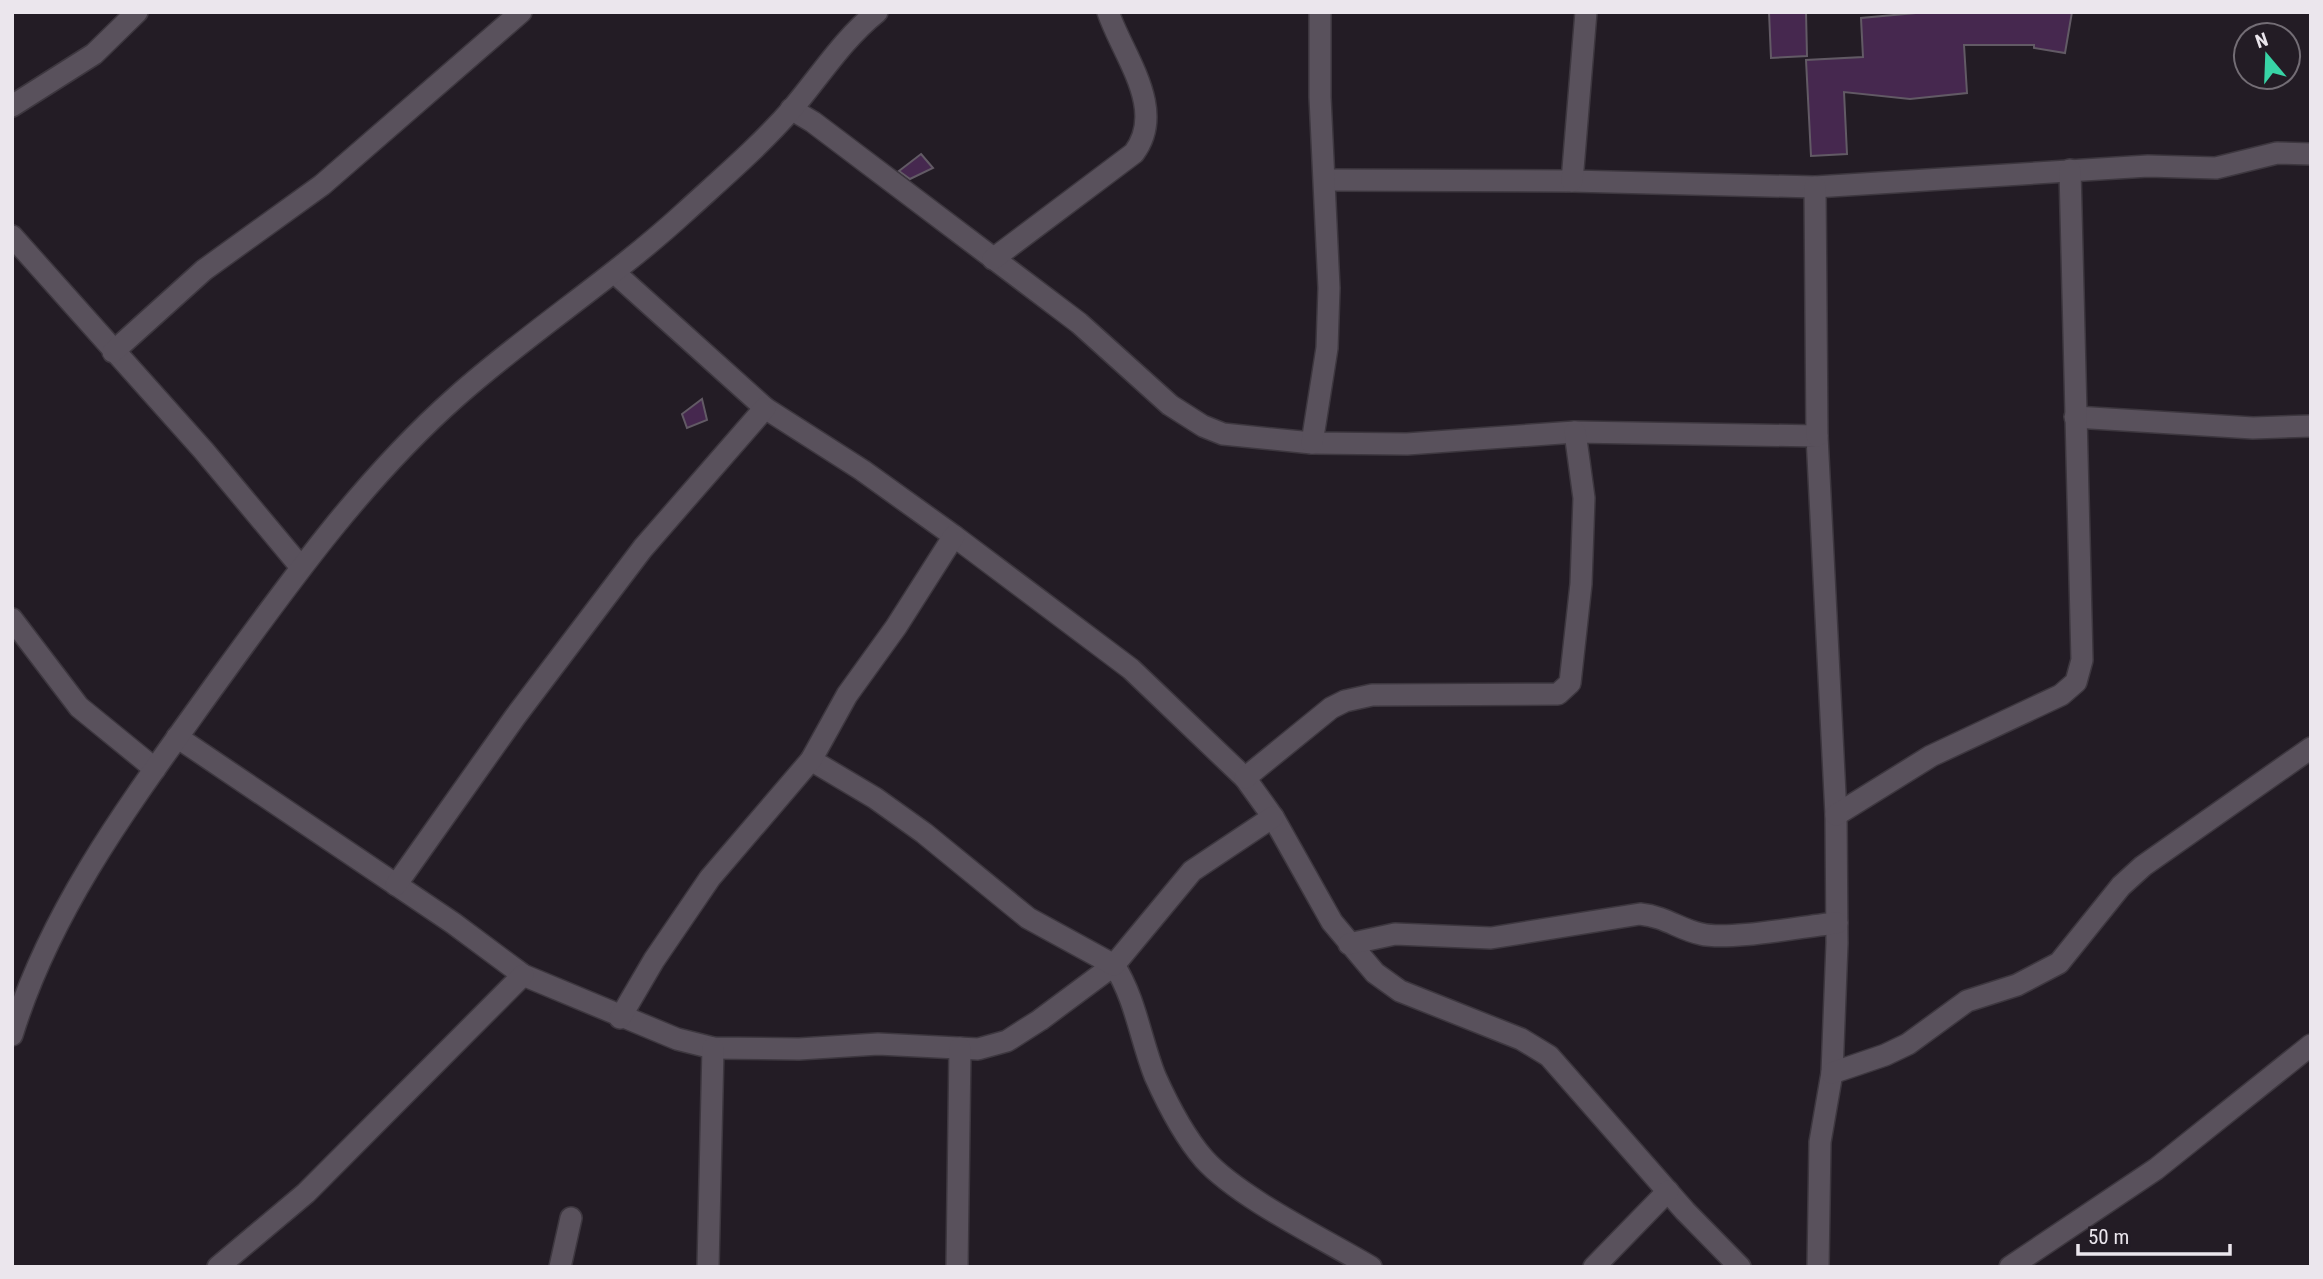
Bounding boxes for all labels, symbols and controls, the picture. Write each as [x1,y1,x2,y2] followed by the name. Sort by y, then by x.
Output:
[2232,21,2302,91] north arrow
[2252,28,2271,53] text: N
[2078,1212,2230,1256] scale bar
[2088,1225,2129,1249] text: 50 m

